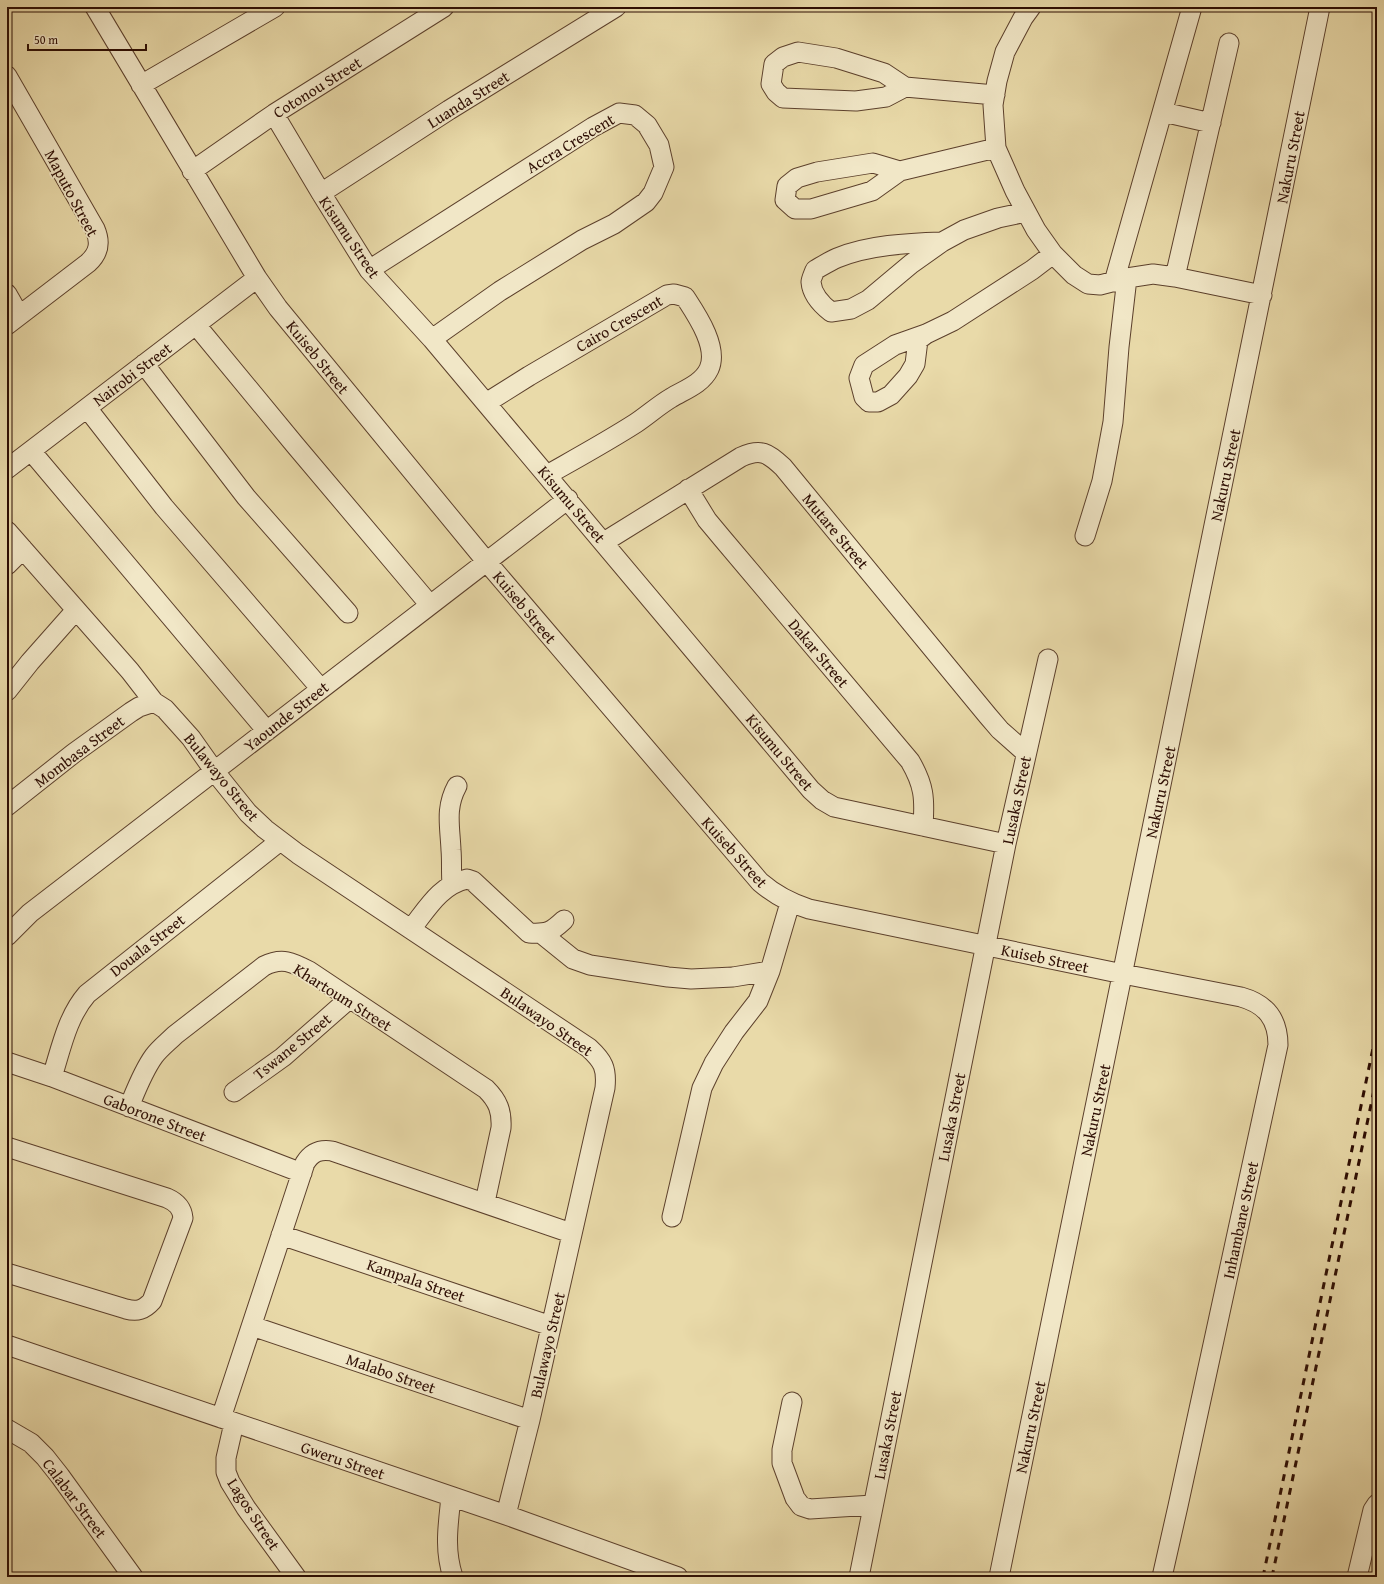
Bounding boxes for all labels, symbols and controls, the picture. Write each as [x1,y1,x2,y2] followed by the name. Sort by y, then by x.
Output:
[28,26,146,52] scale bar
[34,31,58,48] text: 50 m
[268,50,366,124] street label: Cotonou Street
[422,64,514,134] street label: Luanda Street
[521,107,619,179] street label: Accra Crescent
[1269,108,1311,205] street label: Nakuru Street
[39,145,105,241] street label: Maputo Street
[314,191,387,283] street label: Kisumu Street
[571,288,667,358] street label: Cairo Crescent
[281,315,355,399] street label: Kuiseb Street
[87,336,177,412] street label: Nairobi Street
[1203,426,1247,523] street label: Nakuru Street
[532,460,612,548] street label: Kisumu Street
[797,488,875,575] street label: Mutare Street
[487,565,563,649] street label: Kuiseb Street
[783,613,855,693] street label: Dakar Street
[238,675,334,757] street label: Yaounde Street
[740,708,820,796] street label: Kisumu Street
[29,709,130,793] street label: Mombasa Street
[179,727,266,827] street label: Bulawayo Street
[1138,743,1182,840] street label: Nakuru Street
[995,753,1037,847] street label: Lusaka Street
[696,811,774,893] street label: Kuiseb Street
[104,908,190,982] street label: Douala Street
[999,937,1091,979] street label: Kuiseb Street
[289,957,397,1037] street label: Khartoum Street
[496,980,598,1062] street label: Bulawayo Street
[248,1007,337,1085] street label: Tswane Street
[1073,1061,1117,1158] street label: Nakuru Street
[931,1070,971,1163] street label: Lusaka Street
[100,1086,210,1148] street label: Gaborone Street
[1216,1159,1264,1281] street label: Inhambane Street
[364,1252,469,1308] street label: Kampala Street
[523,1289,571,1400] street label: Bulawayo Street
[343,1346,439,1400] street label: Malabo Street
[1008,1378,1052,1475] street label: Nakuru Street
[867,1388,907,1481] street label: Lusaka Street
[298,1434,388,1486] street label: Gweru Street
[37,1453,113,1543] street label: Calabar Street
[222,1473,287,1555] street label: Lagos Street

